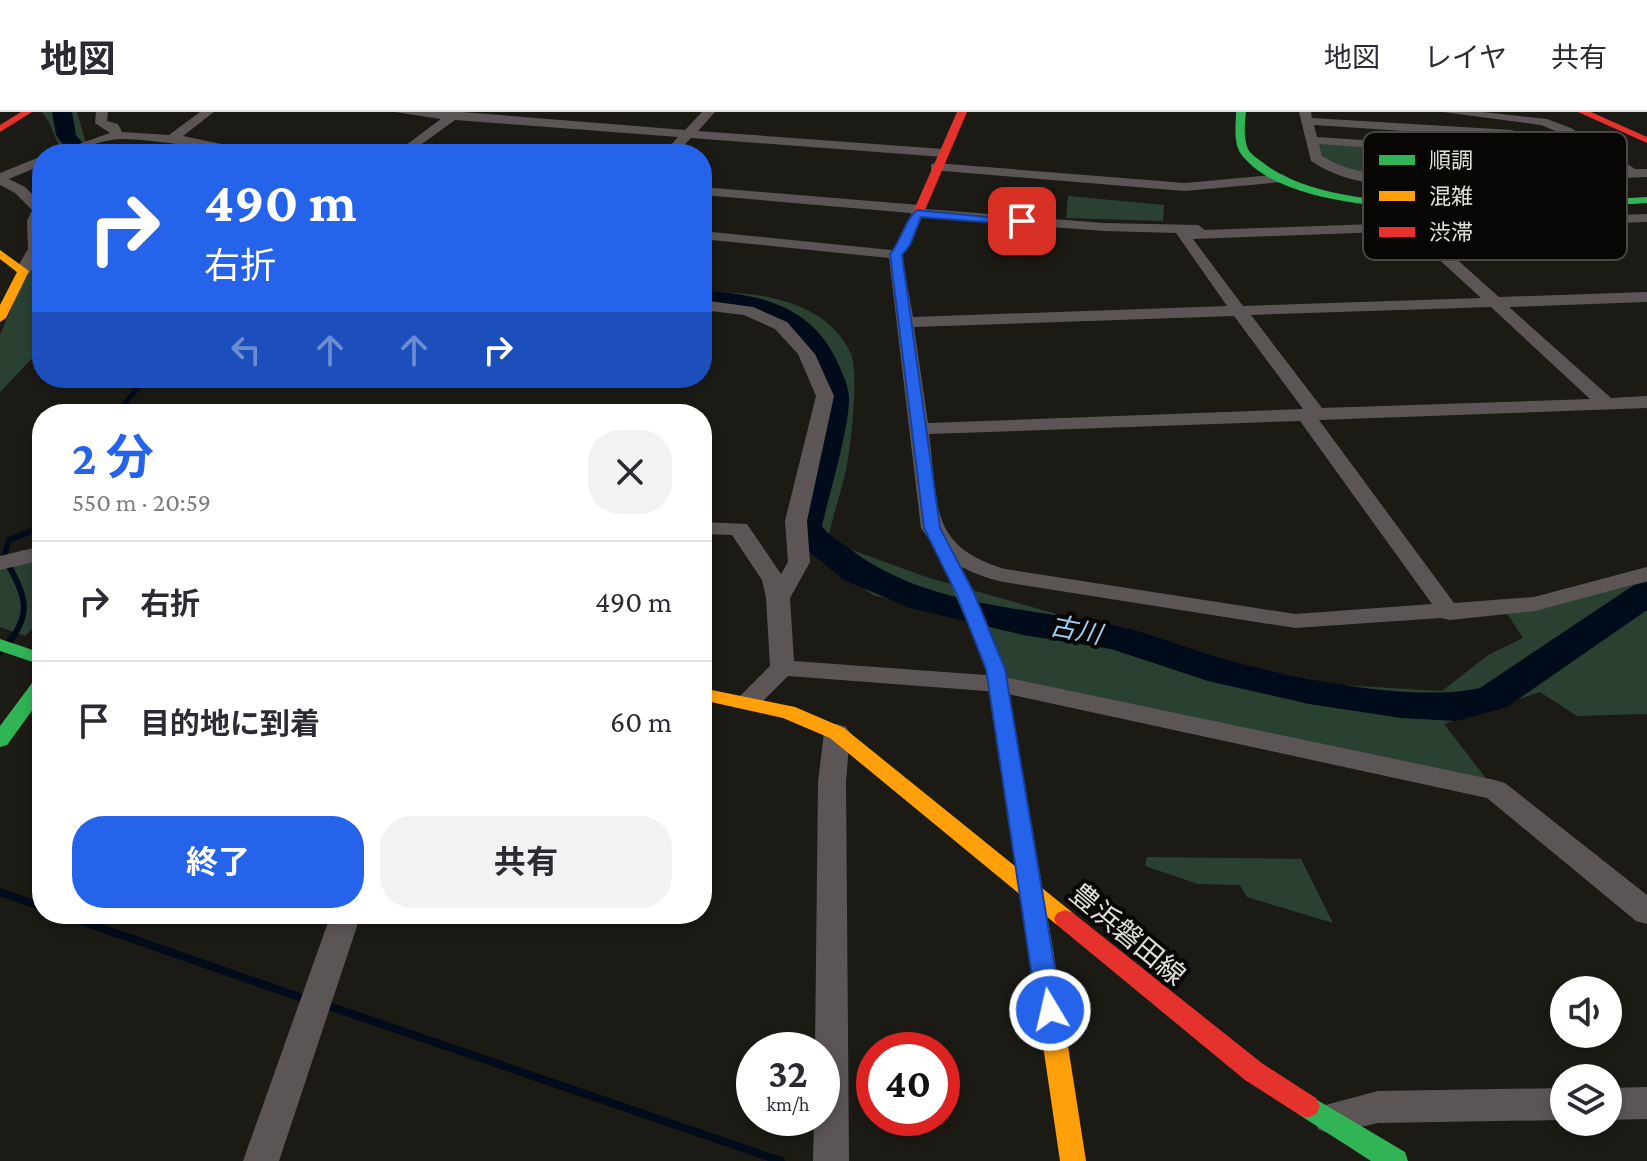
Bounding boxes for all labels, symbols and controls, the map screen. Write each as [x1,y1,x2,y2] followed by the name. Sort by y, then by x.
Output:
[40,38,116,80] text: 地図
[1324,42,1380,73] text: 地図
[1424,42,1507,73] text: レイヤ
[1551,42,1607,73] text: 共有
[1363,132,1627,260] legend
[1429,148,1473,173] text: 順調
[204,171,357,233] text: 490 m
[72,176,176,280] icon: right
[1429,184,1473,209] text: 混雑
[988,187,1056,255] pin
[1000,199,1044,243] icon: arrive
[1429,220,1473,245] text: 渋滞
[204,246,276,286] text: 右折
[224,328,268,372] icon: left
[308,328,352,372] icon: ahead
[392,328,436,372] icon: ahead
[476,328,520,372] icon: right
[588,430,672,514] button: close
[72,431,154,484] text: 2 分
[72,488,211,517] text: 550 m · 20:59
[72,579,116,623] icon: right
[595,585,672,618] text: 490 m
[140,587,200,620] text: 右折
[1048,611,1107,650] water label: 古川
[72,699,116,743] icon: arrive
[610,705,672,738] text: 60 m
[140,707,320,740] text: 目的地に到着
[72,816,364,908] button: 終了
[380,816,672,908] button: 共有
[1064,878,1191,991] street label: 豊浜磐田線
[1008,968,1092,1052] position arrow
[1550,976,1622,1136] map controls
[1550,976,1622,1048] button: sound
[856,1032,960,1136] speed limit sign: 40
[768,1051,808,1096] text: 32
[1550,1064,1622,1136] button: layers
[766,1093,810,1115] text: km/h

